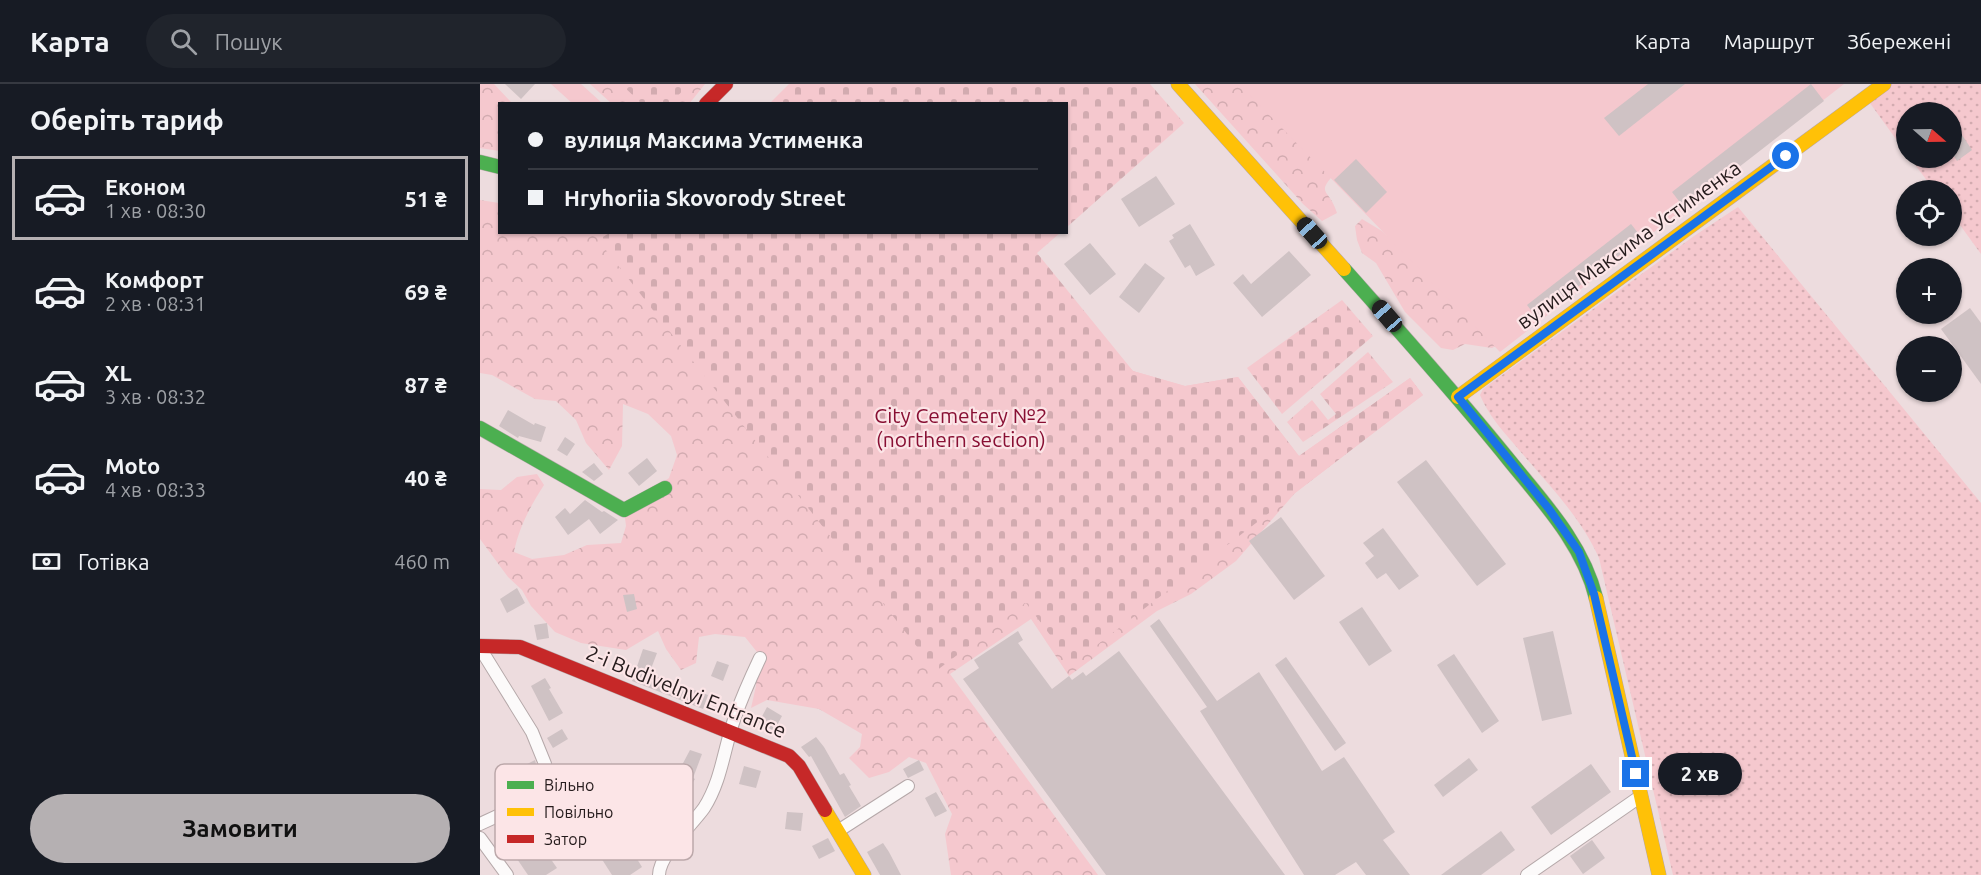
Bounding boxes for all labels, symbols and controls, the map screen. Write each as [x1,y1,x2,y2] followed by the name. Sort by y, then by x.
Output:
[146,14,566,68] search box
[167,25,200,58] icon: search
[30,26,110,57] text: Карта
[215,29,283,54] text: Пошук
[1635,29,1691,53] text: Карта
[1724,29,1814,53] text: Маршрут
[1847,29,1951,53] text: Збережені
[1896,102,1962,168] north arrow
[1896,102,1962,402] map controls
[30,105,224,135] text: Оберіть тариф
[564,127,863,152] text: вулиця Максима Устименка
[1772,142,1799,169] route start
[1512,155,1745,333] street label: вулиця Максима Устименка
[33,171,87,225] icon: car
[105,174,186,199] text: Економ
[1896,180,1962,246] button: locate
[564,185,846,210] text: Hryhoriia Skovorody Street
[405,186,447,211] text: 51 ₴
[105,199,206,222] text: 1 хв · 08:30
[1293,214,1331,252] car
[1896,258,1962,324] button: +
[33,264,87,318] icon: car
[105,267,204,292] text: Комфорт
[405,279,447,304] text: 69 ₴
[105,292,206,315] text: 2 хв · 08:31
[1368,297,1406,335] car
[1896,336,1962,402] button: −
[33,357,87,411] icon: car
[105,360,132,385] text: XL
[405,372,447,397] text: 87 ₴
[105,385,206,408] text: 3 хв · 08:32
[874,403,1048,451] park label: City Cemetery №2 (northern section)
[33,450,87,504] icon: car
[105,453,160,478] text: Moto
[405,465,447,490] text: 40 ₴
[105,478,206,501] text: 4 хв · 08:33
[30,545,63,578] icon: cash
[78,549,149,574] text: Готівка
[394,550,450,573] text: 460 m
[583,640,790,742] street label: 2-i Budivelnyi Entrance
[1657,753,1741,795] callout: 2 хв
[1622,760,1649,787] route end
[1681,762,1719,785] text: 2 хв
[495,764,693,860] legend
[544,776,594,794] text: Вільно
[30,794,450,863] button: Замовити
[544,803,613,821] text: Повільно
[544,830,587,848] text: Затор

